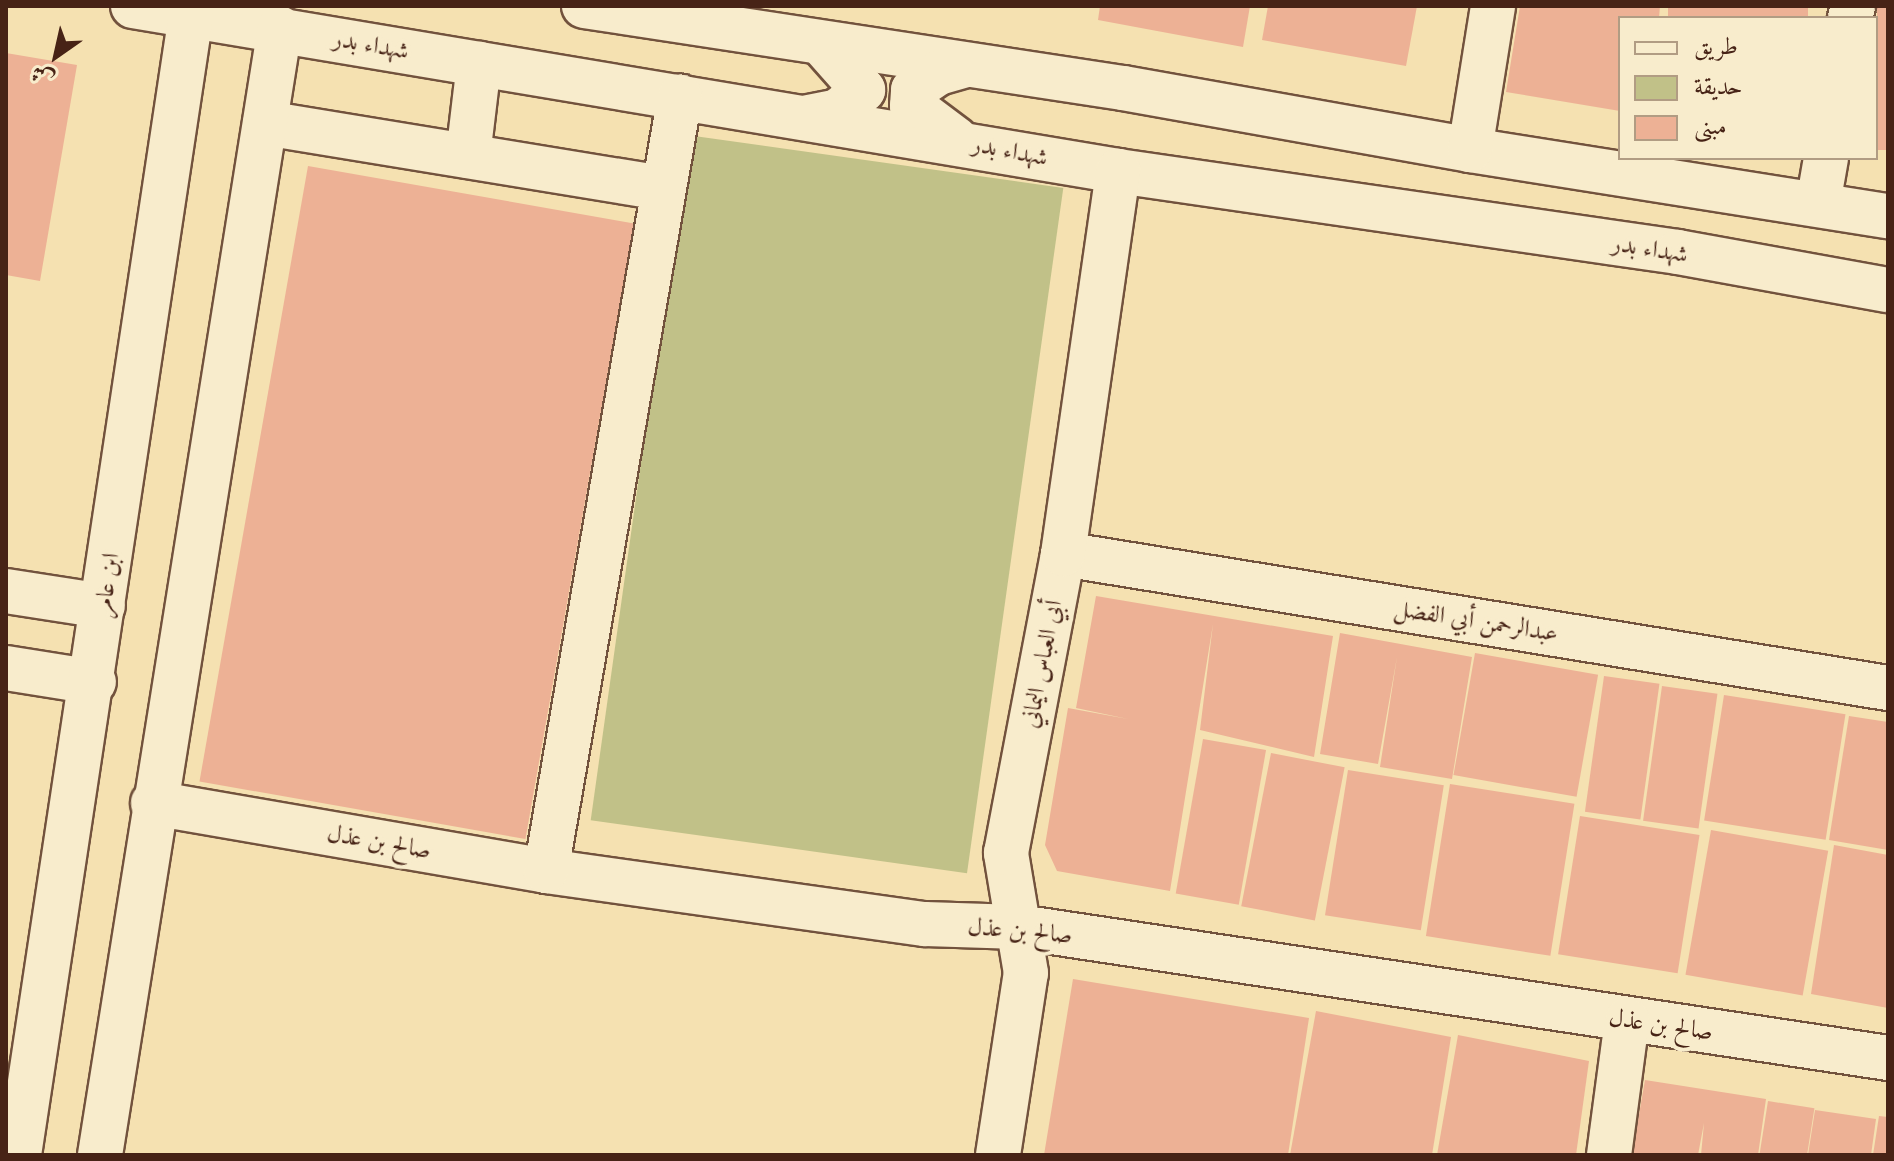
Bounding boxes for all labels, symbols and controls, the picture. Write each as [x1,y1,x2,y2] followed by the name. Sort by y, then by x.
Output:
[16,16,96,96] north arrow
[1618,16,1878,160] legend
[331,24,411,66] street label: شهداء بدر
[1694,30,1738,63] text: طريق
[25,57,60,94] text: ش
[1694,70,1743,103] text: حديقة
[1694,110,1727,143] text: مبنى
[970,130,1050,172] street label: شهداء بدر
[1610,229,1690,269] street label: شهداء بدر
[88,551,126,619] street label: ابن عامر
[1392,594,1560,648] street label: عبدالرحمن أبي الفضل
[1015,598,1069,730] street label: أبي العباس اليماني
[325,819,433,865] street label: صالح بن عذل
[966,912,1074,950] street label: صالح بن عذل
[1607,1003,1715,1047] street label: صالح بن عذل

